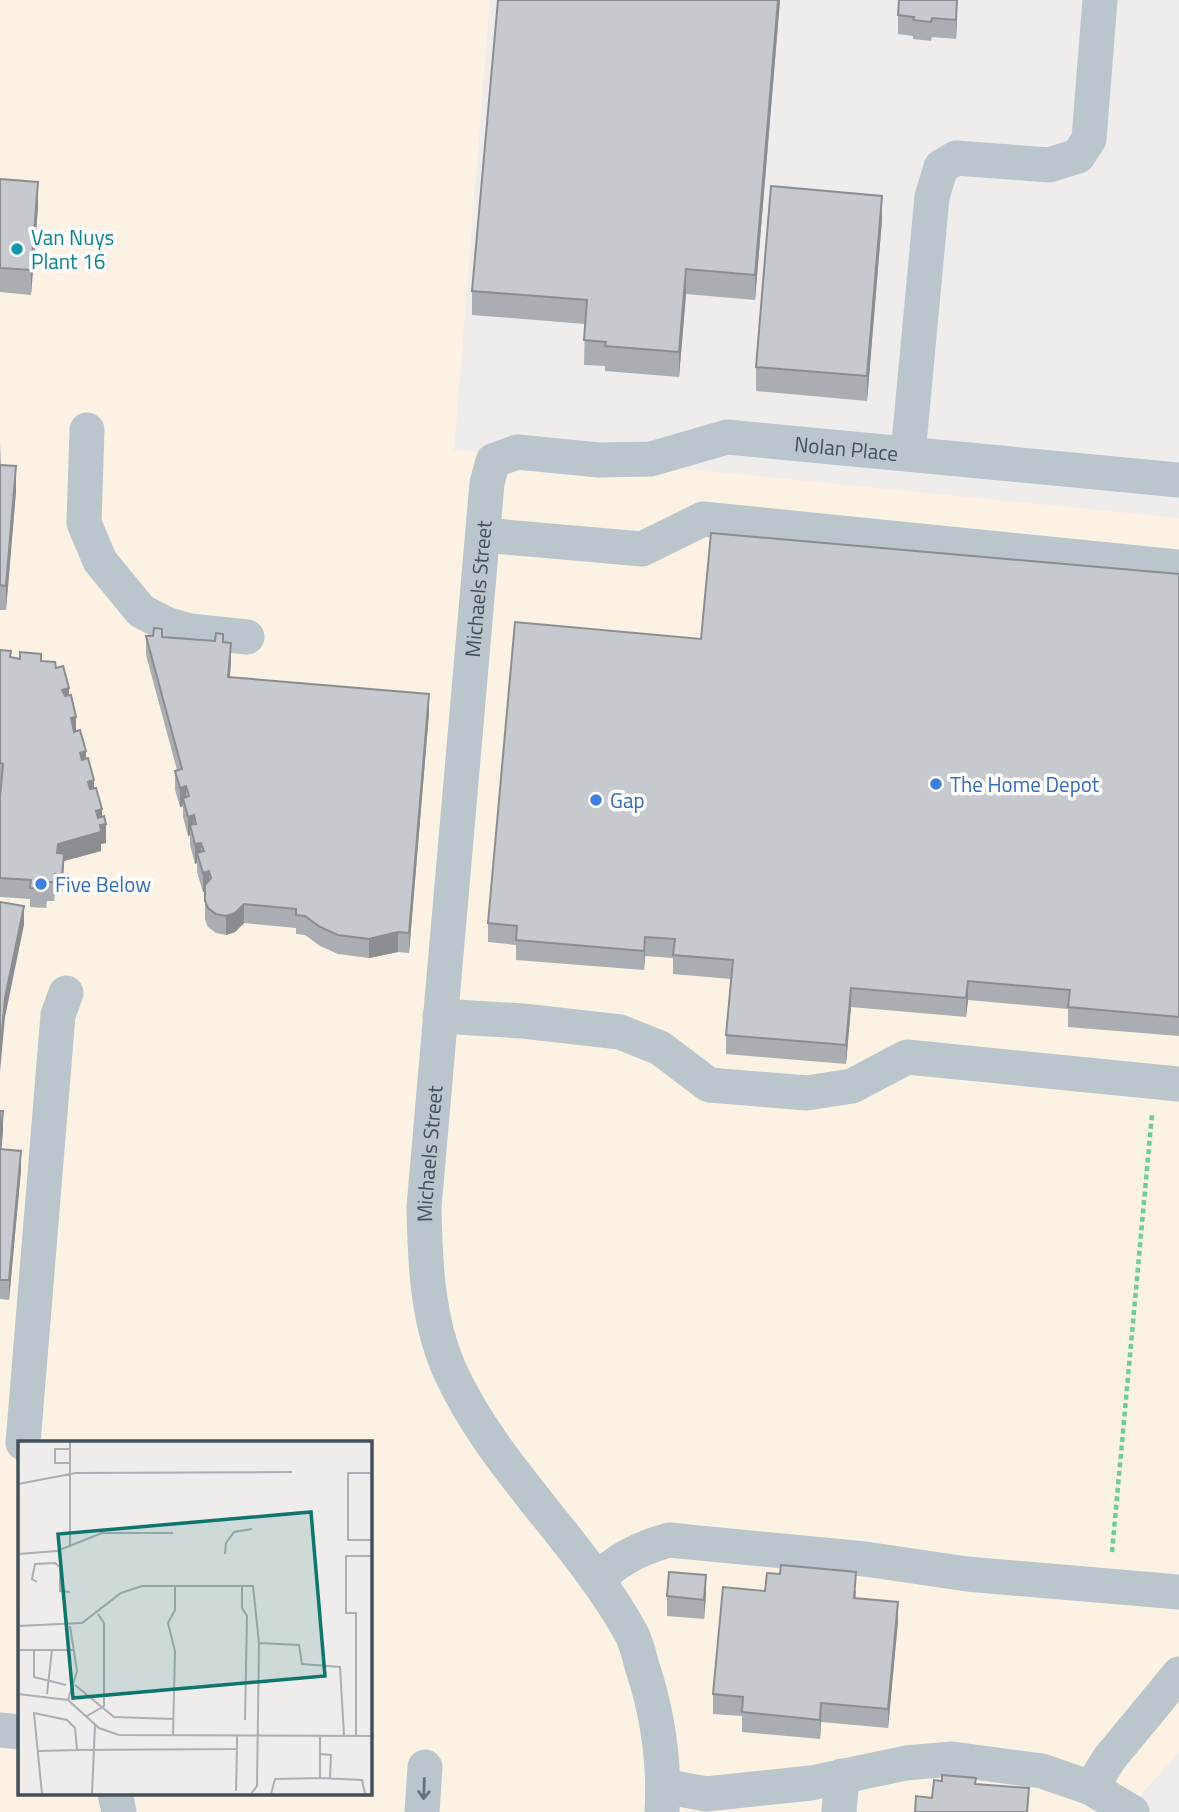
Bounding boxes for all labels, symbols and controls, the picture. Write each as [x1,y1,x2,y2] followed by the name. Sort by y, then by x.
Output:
[31,221,114,277] place label: Van Nuys Plant 16
[9,241,25,257] marker: Van Nuys Plant 16
[793,427,900,469] street label: Nolan Place
[456,518,500,659] street label: Michaels Street
[950,768,1100,800] place label: The Home Depot
[928,776,944,792] marker: The Home Depot
[610,784,645,816] place label: Gap
[588,792,604,808] marker: Gap
[55,868,151,900] place label: Five Below
[33,876,49,892] marker: Five Below
[408,1083,451,1222] street label: Michaels Street
[18,1441,371,1794] inset map
[418,1778,431,1801] one-way arrow

